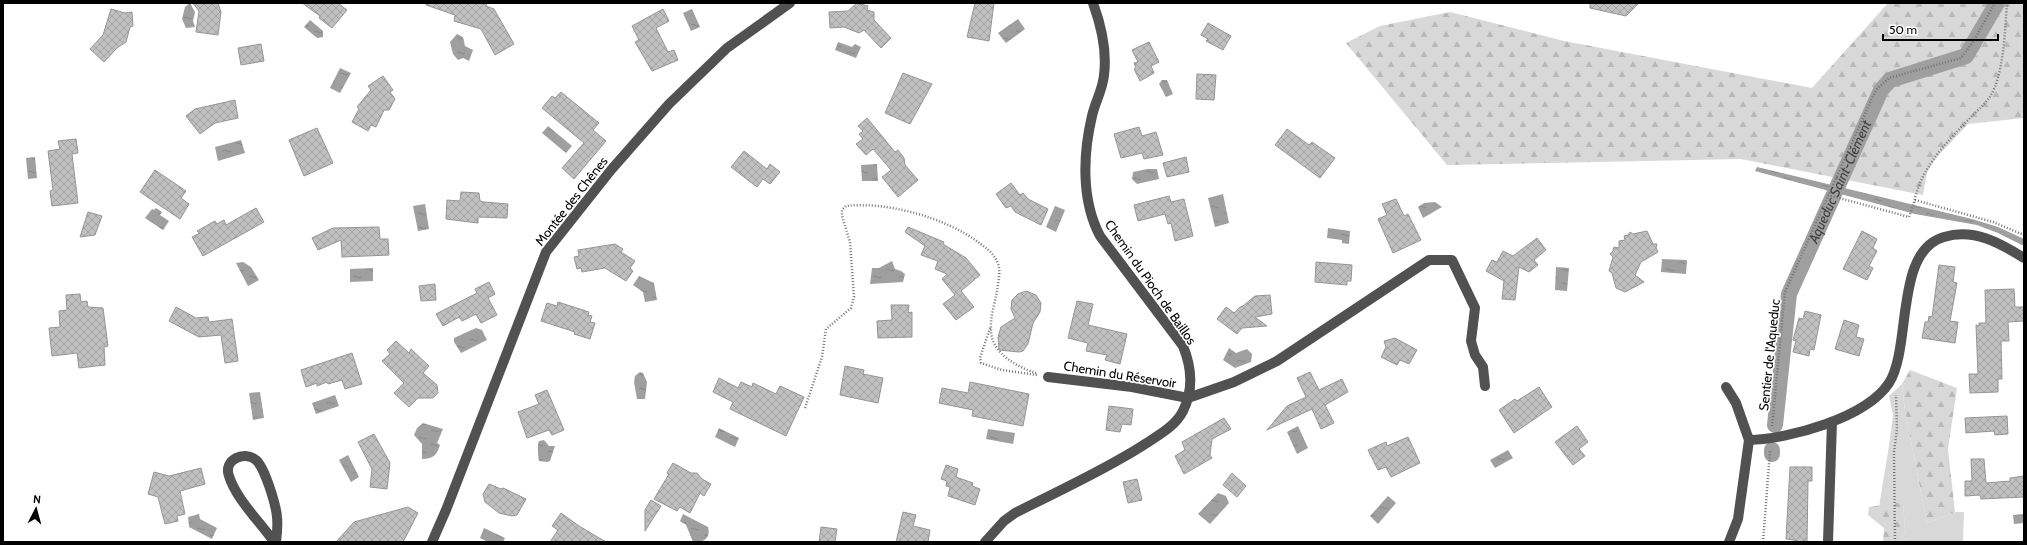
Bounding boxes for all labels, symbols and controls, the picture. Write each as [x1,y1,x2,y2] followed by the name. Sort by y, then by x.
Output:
[1883,16,1998,42] scale bar
[1889,22,1917,37] text: 50 m
[1804,117,1876,247] water label: Aqueduc Saint-Clément
[531,153,611,249] street label: Montée des Chênes
[1102,217,1200,348] street label: Chemin du Pioch de Baillos
[1755,298,1783,412] street label: Sentier de l'Aqueduc
[1063,357,1178,391] street label: Chemin du Réservoir
[16,489,56,529] north arrow
[32,492,42,506] text: N

